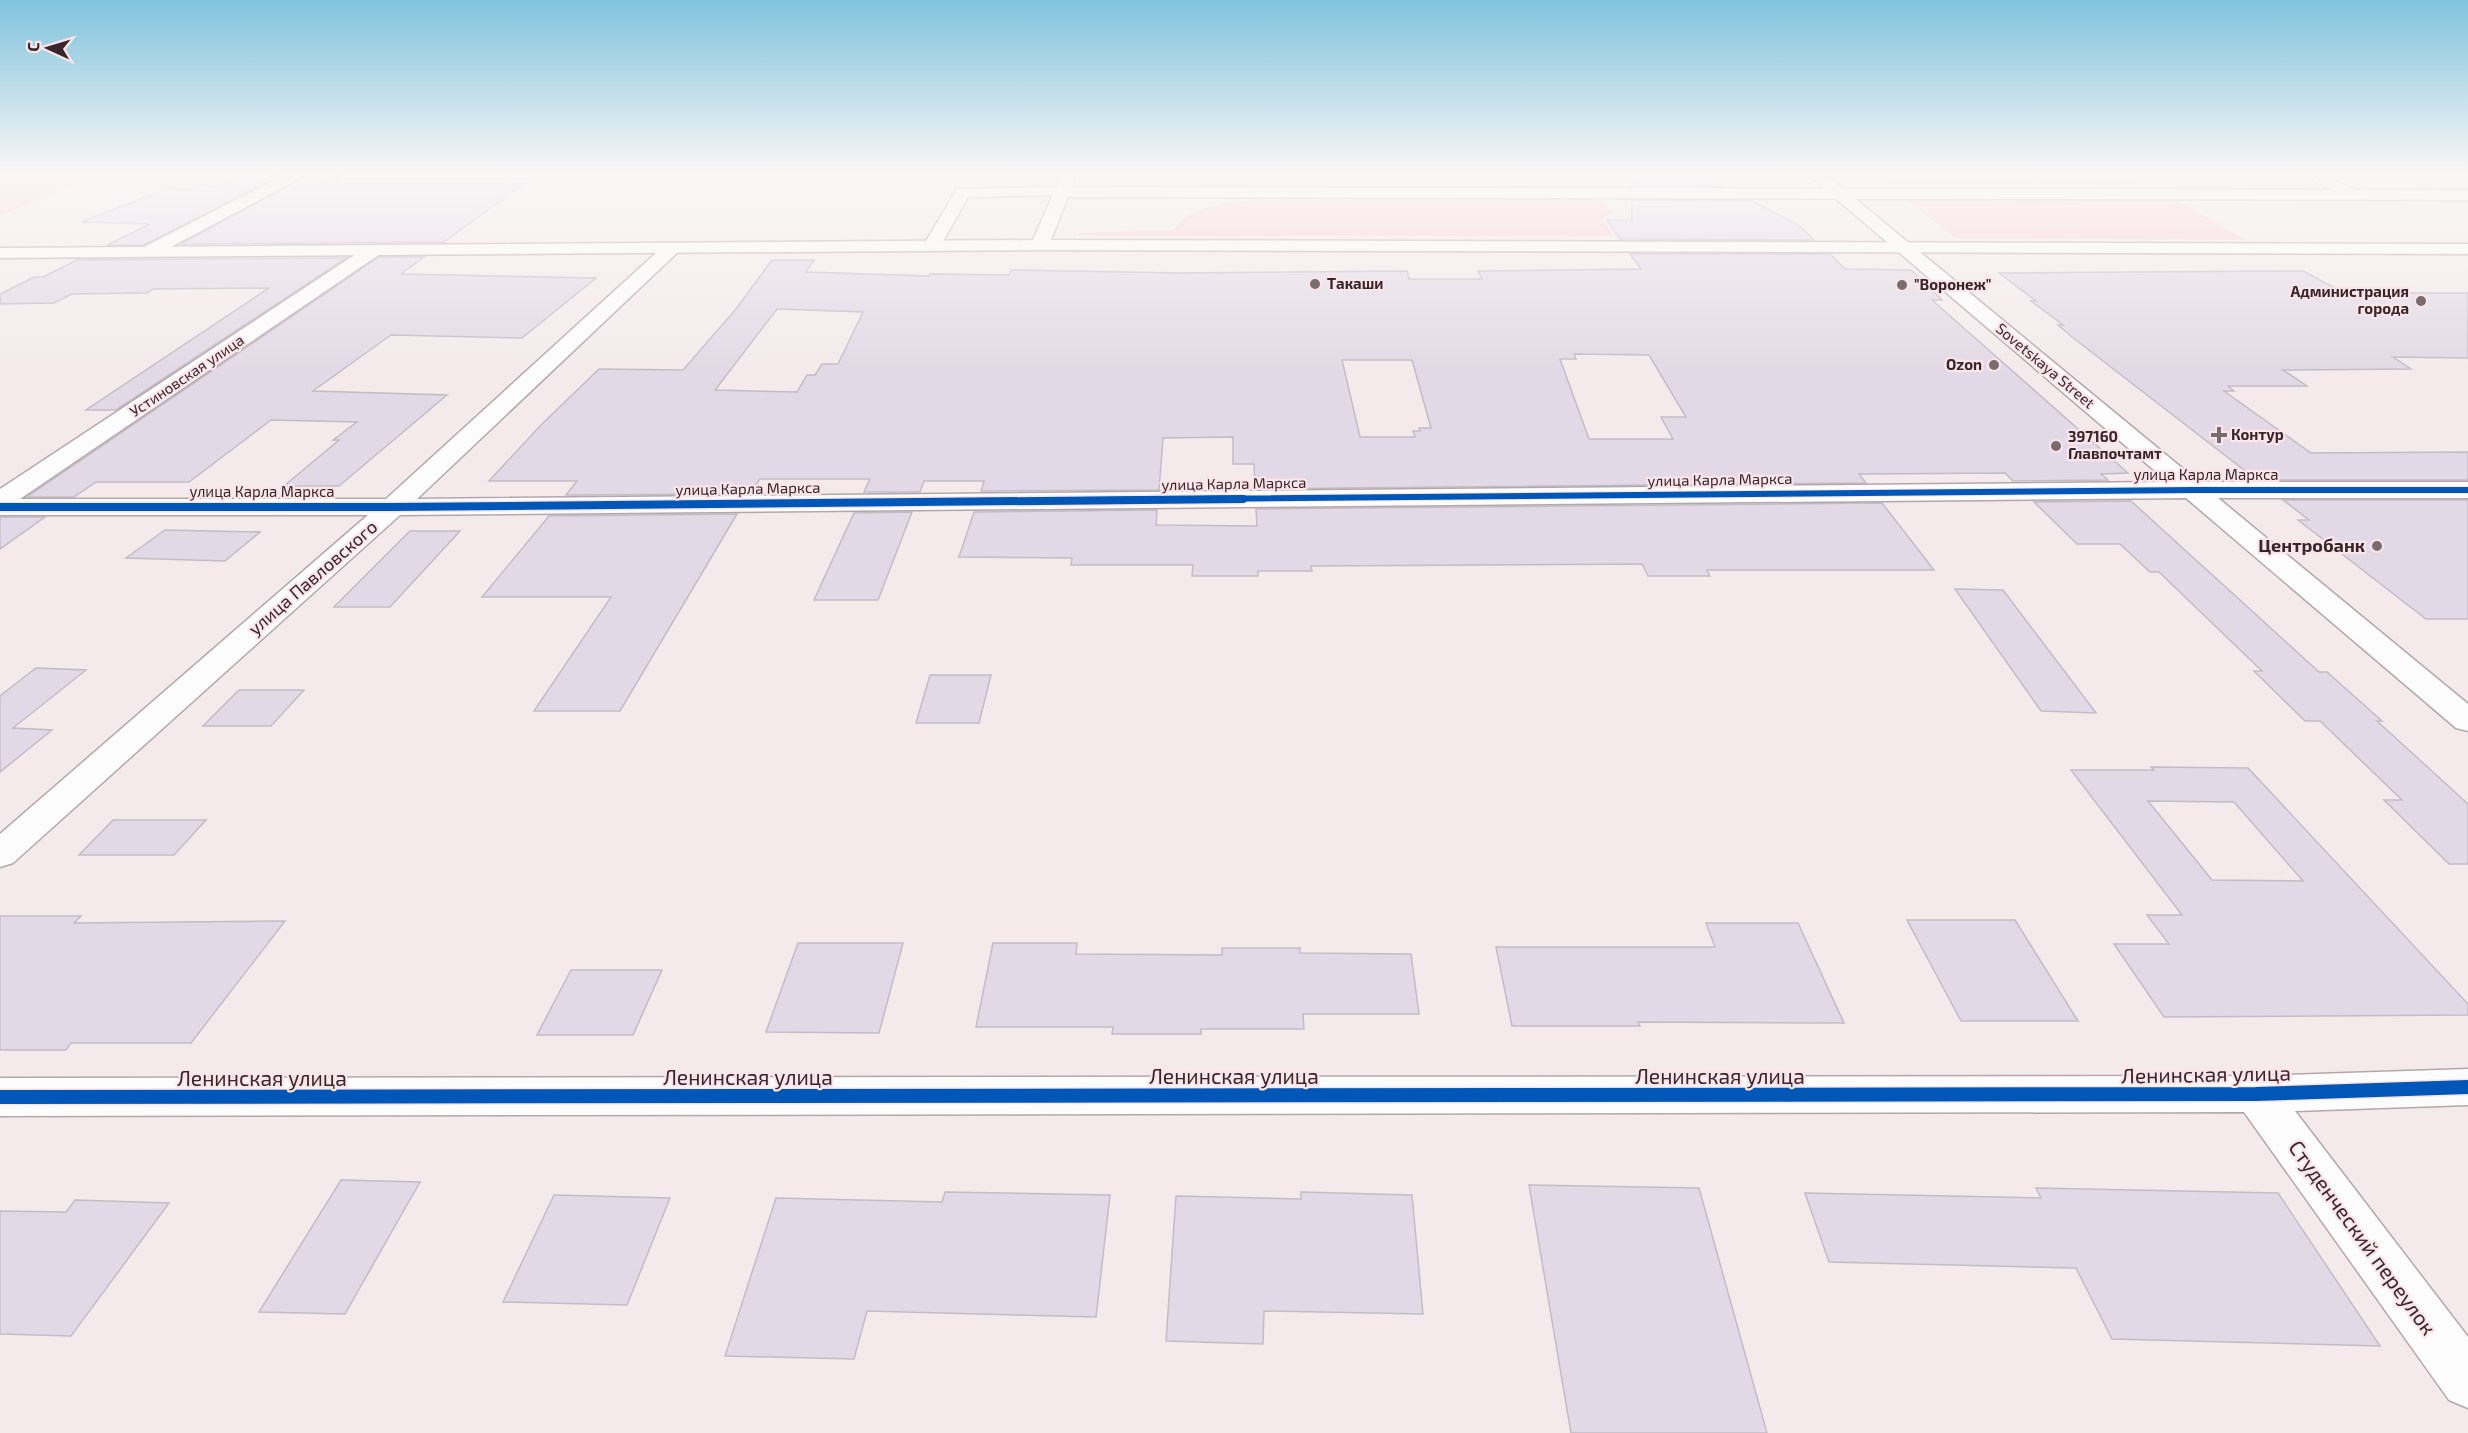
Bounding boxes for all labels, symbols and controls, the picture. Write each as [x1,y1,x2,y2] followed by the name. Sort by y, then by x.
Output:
[18,18,78,78] north arrow
[23,42,42,52] text: С
[1327,274,1383,292] place label: Такаши
[1914,275,1991,293] place label: "Воронеж"
[1308,277,1322,291] marker: Такаши
[1895,278,1909,292] marker: "Воронеж"
[2291,282,2409,317] place label: Администрация города
[2414,294,2428,308] marker: Администрация города
[1993,319,2099,412] street label: Sovetskaya Street
[126,330,248,421] street label: Устиновская улица
[1946,355,1982,373] place label: Ozon
[1987,358,2001,372] marker: Ozon
[2231,425,2284,443] place label: Контур
[2068,427,2162,462] place label: 397160 Главпочтамт
[2212,428,2226,442] marker: Контур
[2049,439,2063,453] marker: 397160 Главпочтамт
[2133,465,2279,484] street label: улица Карла Маркса
[1647,469,1793,490] street label: улица Карла Маркса
[1161,473,1307,494] street label: улица Карла Маркса
[675,478,821,499] street label: улица Карла Маркса
[189,482,335,501] street label: улица Карла Маркса
[243,515,381,639] street label: улица Павловского
[2258,534,2365,556] place label: Центробанк
[2370,539,2384,553] marker: Центробанк
[2121,1060,2291,1088] street label: Ленинская улица
[1149,1063,1319,1089] street label: Ленинская улица
[1635,1063,1805,1089] street label: Ленинская улица
[663,1064,833,1090] street label: Ленинская улица
[177,1065,347,1091] street label: Ленинская улица
[2283,1135,2442,1340] street label: Студенческий переулок

